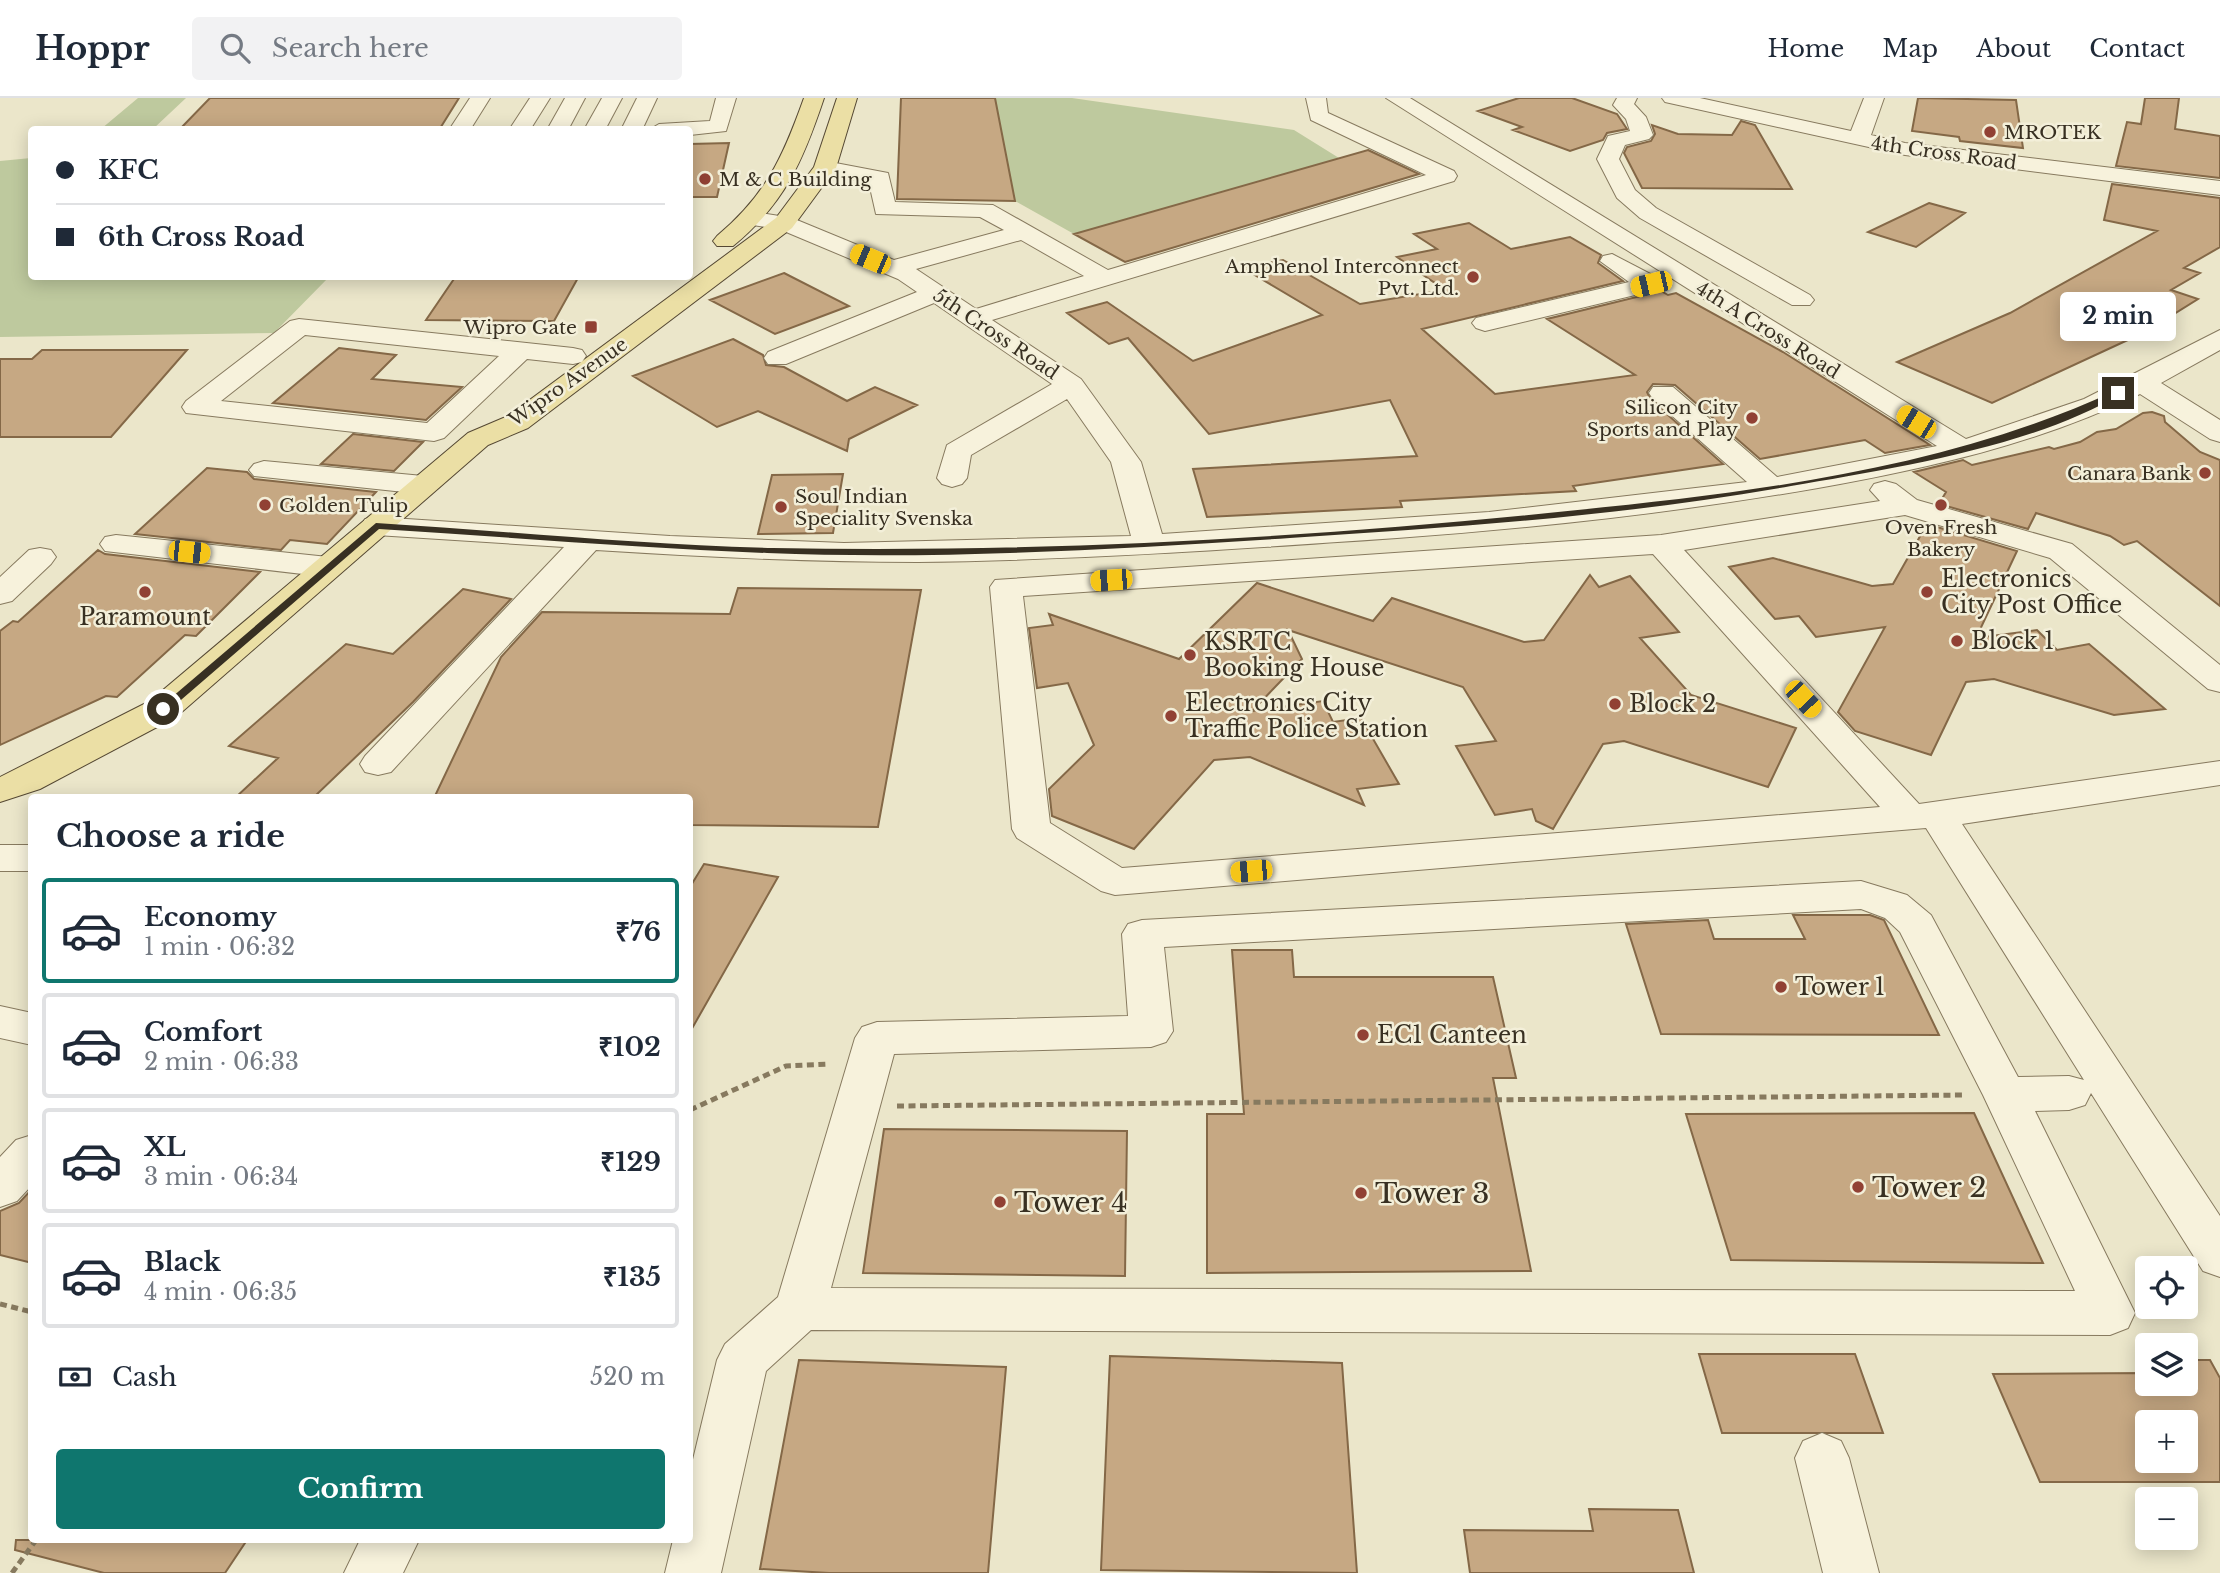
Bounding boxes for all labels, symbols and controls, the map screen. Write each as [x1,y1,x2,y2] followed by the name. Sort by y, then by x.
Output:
[192,17,682,80] search box
[35,28,150,69] text: Hoppr
[216,29,254,67] icon: search
[272,32,429,64] text: Search here
[1768,34,1844,63] text: Home
[1882,34,1938,63] text: Map
[1976,34,2051,63] text: About
[2089,34,2185,63] text: Contact
[2004,121,2102,144] place label: MROTEK
[1982,124,1998,140] marker: MROTEK
[1870,131,2018,175] street label: 4th Cross Road
[98,154,159,186] text: KFC
[719,168,872,191] place label: M & C Building
[697,171,713,187] marker: M & C Building
[98,221,305,253] text: 6th Cross Road
[847,241,894,277] car
[1224,255,1460,300] place label: Amphenol Interconnect Pvt. Ltd.
[1465,269,1481,285] marker: Amphenol Interconnect Pvt. Ltd.
[1629,269,1674,299] car
[1692,276,1844,384] street label: 4th A Cross Road
[929,284,1063,385] street label: 5th Cross Road
[2060,292,2176,341] callout: 2 min
[2082,302,2154,330] text: 2 min
[463,316,577,339] place label: Wipro Gate
[583,319,599,335] marker: Wipro Gate
[503,332,632,432] street label: Wipro Avenue
[2102,377,2134,409] route end
[1587,396,1738,441] place label: Silicon City Sports and Play
[1893,402,1940,442] car
[1744,410,1760,426] marker: Silicon City Sports and Play
[2067,462,2191,485] place label: Canara Bank
[2197,465,2213,481] marker: Canara Bank
[795,485,973,530] place label: Soul Indian Speciality Svenska
[279,494,408,517] place label: Golden Tulip
[257,497,273,513] marker: Golden Tulip
[1933,497,1949,513] marker: Oven Fresh Bakery
[773,499,789,515] marker: Soul Indian Speciality Svenska
[1885,516,1997,561] place label: Oven Fresh Bakery
[168,539,211,565] car
[1941,565,2122,619] place label: Electronics City Post Office
[1090,568,1133,592] car
[137,584,153,600] marker: Paramount
[1919,584,1935,600] marker: Electronics City Post Office
[79,603,211,631] place label: Paramount
[1971,627,2054,655] place label: Block 1
[1204,628,1384,682] place label: KSRTC Booking House
[1949,633,1965,649] marker: Block 1
[1182,647,1198,663] marker: KSRTC Booking House
[1781,676,1826,722] car
[1185,689,1428,743] place label: Electronics City Traffic Police Station
[1629,690,1716,718] place label: Block 2
[147,693,179,725] route start
[1607,696,1623,712] marker: Block 2
[1163,708,1179,724] marker: Electronics City Traffic Police Station
[56,816,285,856] text: Choose a ride
[1230,859,1273,883] car
[60,899,123,962] icon: car
[144,901,277,933] text: Economy
[615,916,661,948] text: ₹76
[144,933,295,961] text: 1 min · 06:32
[1795,973,1885,1001] place label: Tower 1
[1773,979,1789,995] marker: Tower 1
[60,1014,123,1077] icon: car
[144,1016,262,1048] text: Comfort
[1377,1021,1527,1049] place label: EC1 Canteen
[1355,1027,1371,1043] marker: EC1 Canteen
[598,1031,661,1063] text: ₹102
[144,1048,299,1076] text: 2 min · 06:33
[60,1129,123,1192] icon: car
[144,1131,186,1163] text: XL
[600,1146,661,1178] text: ₹129
[144,1163,298,1191] text: 3 min · 06:34
[1872,1170,1986,1205] place label: Tower 2
[1375,1176,1489,1211] place label: Tower 3
[1850,1179,1866,1195] marker: Tower 2
[1014,1185,1128,1220] place label: Tower 4
[1353,1185,1369,1201] marker: Tower 3
[992,1194,1008,1210] marker: Tower 4
[60,1244,123,1307] icon: car
[144,1246,221,1278] text: Black
[2135,1256,2198,1550] map controls
[2135,1256,2198,1319] button: locate
[603,1261,661,1293] text: ₹135
[144,1278,297,1306] text: 4 min · 06:35
[2135,1333,2198,1396] button: layers
[56,1358,94,1396] icon: cash
[112,1361,177,1393] text: Cash
[590,1363,665,1391] text: 520 m
[2135,1410,2198,1473] button: +
[56,1449,665,1529] button: Confirm
[2135,1487,2198,1550] button: −

